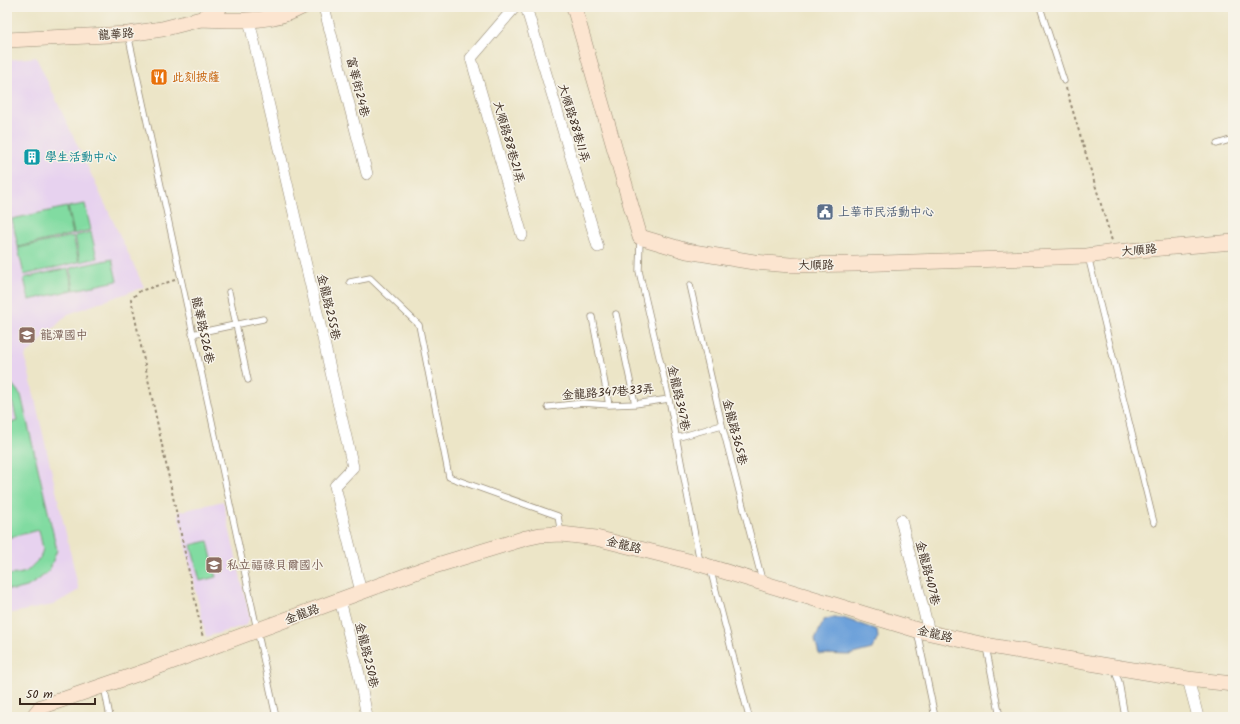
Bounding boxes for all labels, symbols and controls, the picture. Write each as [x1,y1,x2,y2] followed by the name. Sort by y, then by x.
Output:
[97,24,135,45] street label: 龍華路
[341,55,374,119] street label: 富華街24巷
[149,67,169,87] restaurant icon: 此刻披薩
[172,68,220,87] place label: 此刻披薩
[552,81,595,165] street label: 大順路88巷11弄
[488,99,529,186] street label: 大順路88巷21弄
[22,147,42,167] building icon: 學生活動中心
[45,148,117,167] place label: 學生活動中心
[815,202,835,222] public building icon: 上華市民活動中心
[838,203,934,222] place label: 上華市民活動中心
[1120,239,1158,262] street label: 大順路
[798,256,834,275] street label: 大順路
[312,272,345,342] street label: 金龍路255巷
[186,295,219,365] street label: 龍華路526巷
[17,325,37,345] school or university icon: 龍潭國中
[40,326,88,345] place label: 龍潭國中
[662,363,695,433] street label: 金龍路347巷
[561,380,655,405] street label: 金龍路347巷33弄
[717,397,752,467] street label: 金龍路365巷
[604,532,644,559] street label: 金龍路
[910,539,945,608] street label: 金龍路407巷
[204,555,224,575] school or university icon: 私立福祿貝爾國小
[227,556,323,575] place label: 私立福祿貝爾國小
[282,599,322,630] street label: 金龍路
[350,620,383,690] street label: 金龍路250巷
[915,621,955,648] street label: 金龍路
[20,680,95,706] scale bar
[26,685,53,704] text: 50 m

